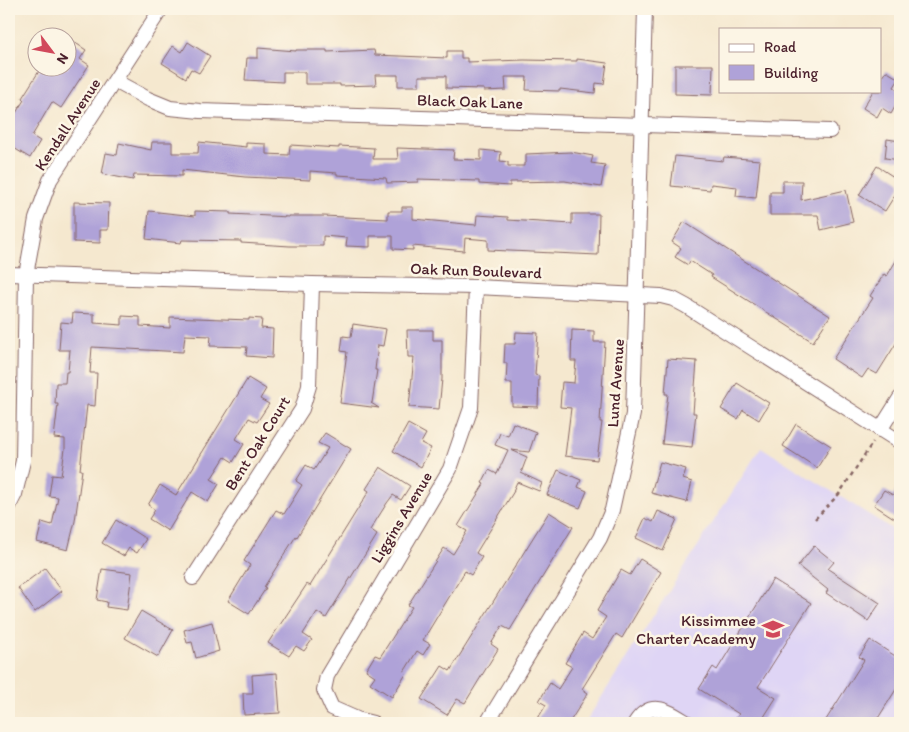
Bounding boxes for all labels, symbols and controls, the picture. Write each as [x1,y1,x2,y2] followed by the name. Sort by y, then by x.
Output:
[28,28,78,78] north arrow
[719,28,882,92] legend
[764,38,797,56] text: Road
[53,50,72,67] text: N
[764,64,818,82] text: Building
[30,74,104,174] street label: Kendall Avenue
[417,90,523,113] street label: Black Oak Lane
[410,259,542,282] street label: Oak Run Boulevard
[603,338,628,428] street label: Lund Avenue
[221,393,294,494] street label: Bent Oak Court
[367,468,436,566] street label: Liggins Avenue
[636,611,756,648] place label: Kissimmee Charter Academy
[760,616,786,642] school or university icon: Kissimmee Charter Academy

